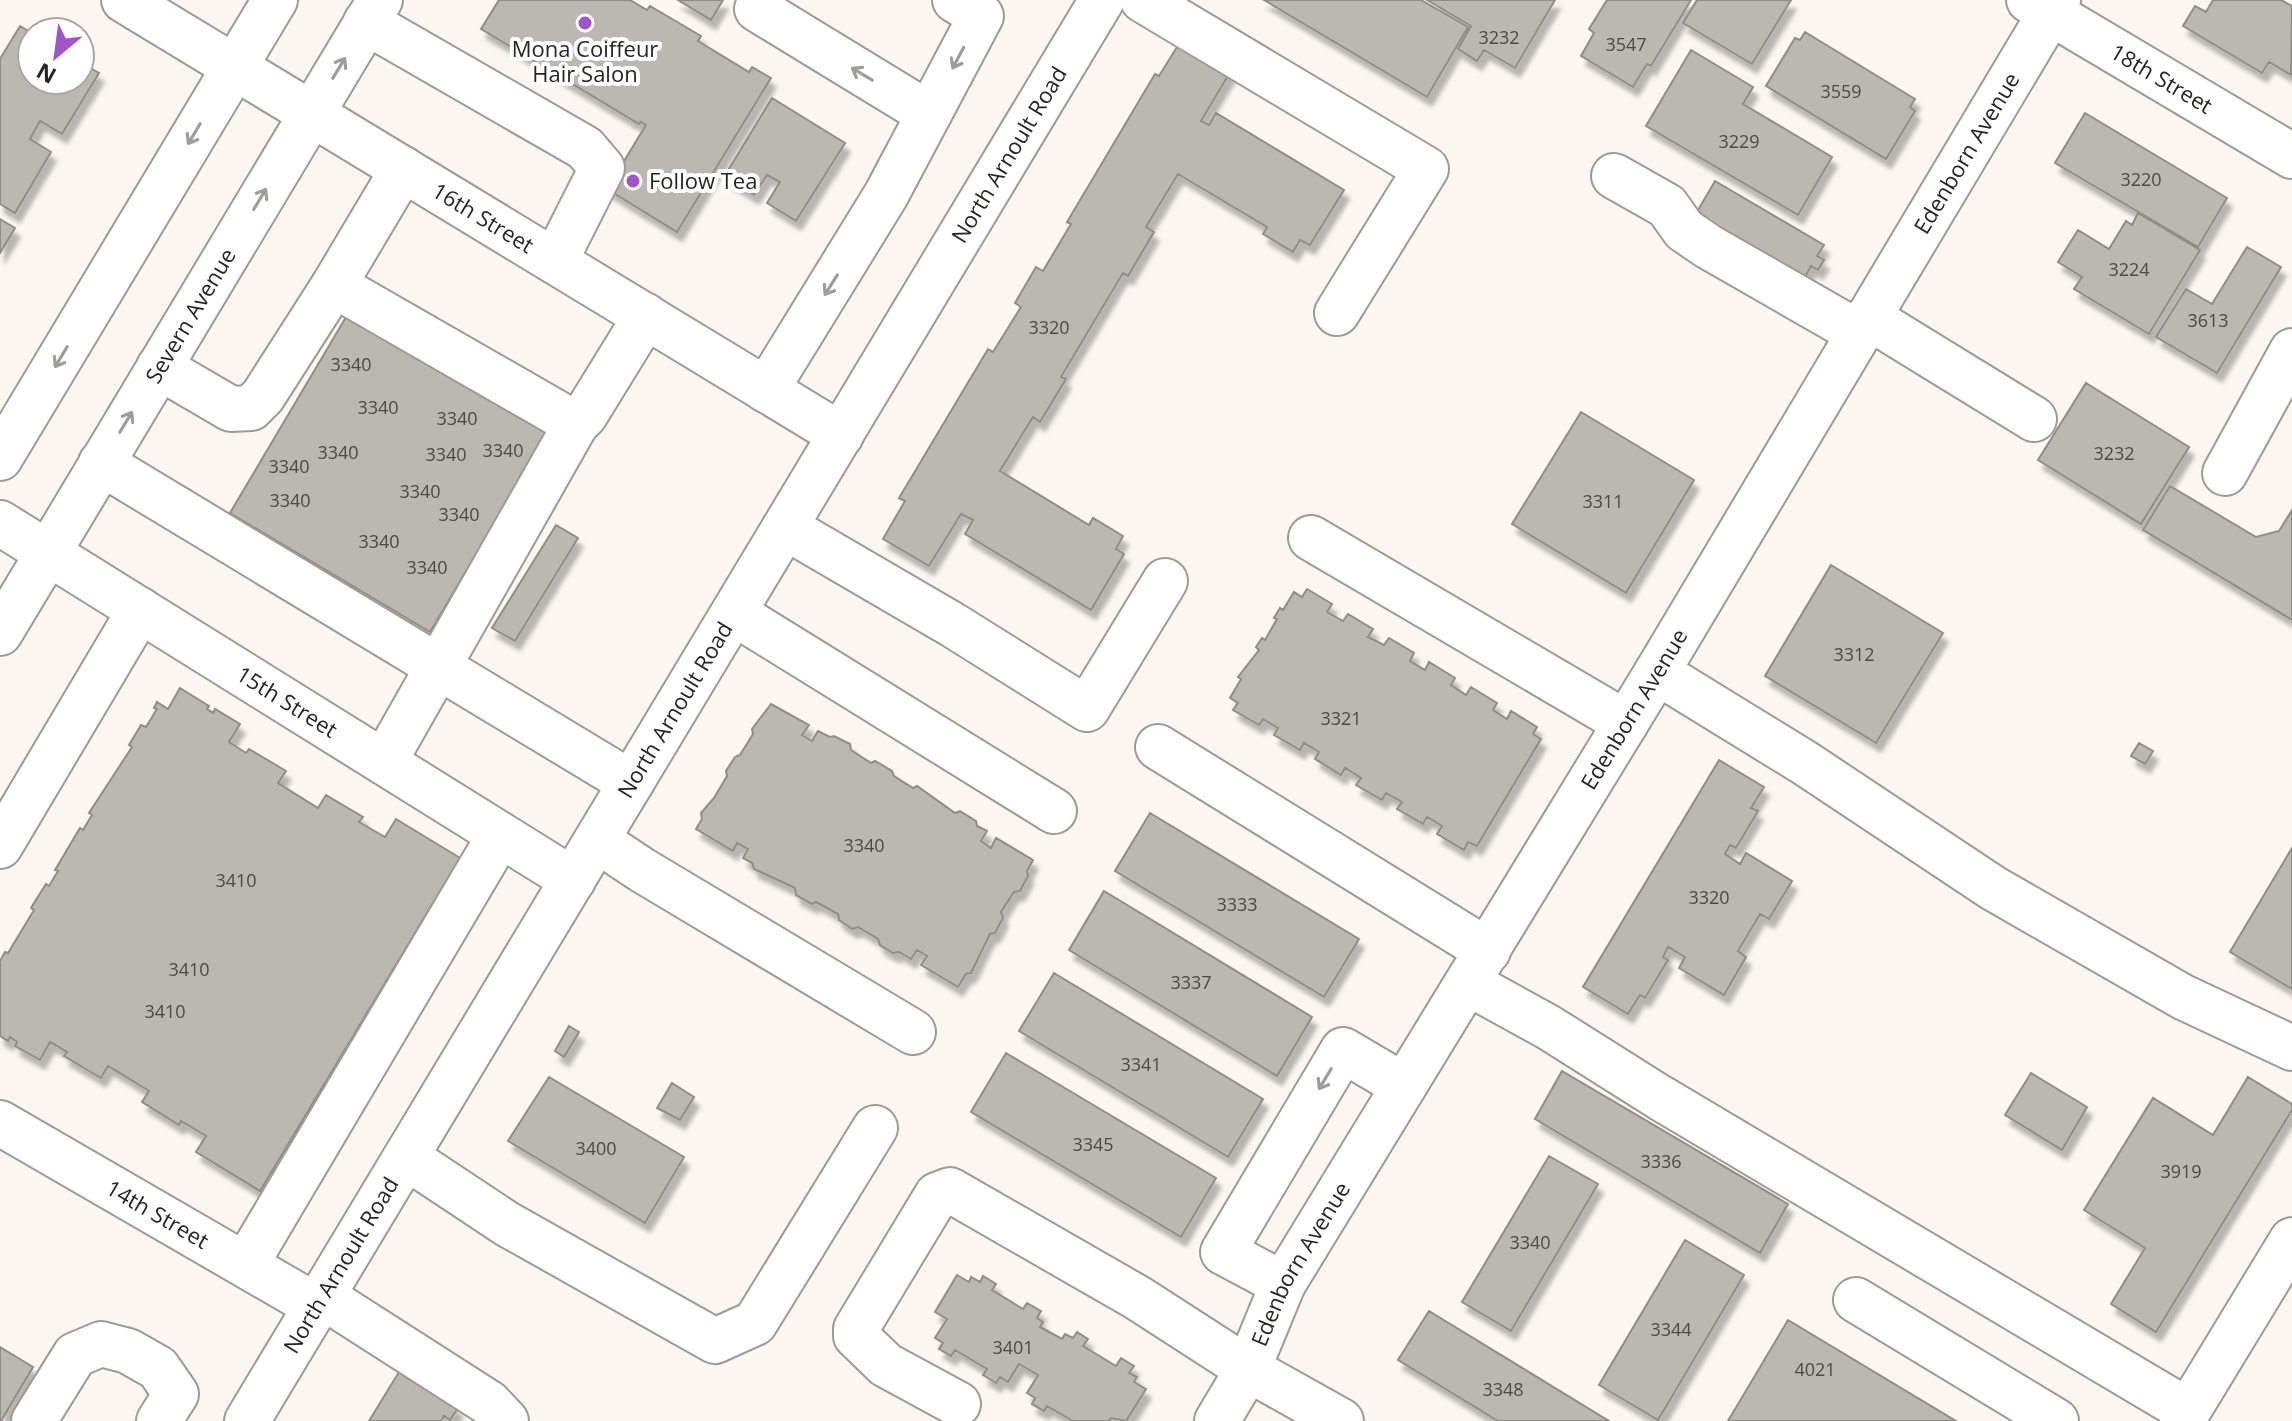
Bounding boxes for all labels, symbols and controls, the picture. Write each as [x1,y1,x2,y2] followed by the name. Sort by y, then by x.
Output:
[576,14,594,32] marker: Mona Coiffeur Hair Salon
[16,16,96,96] north arrow
[1478,25,1520,49] house number: 3232
[1605,32,1647,56] house number: 3547
[512,33,658,88] place label: Mona Coiffeur Hair Salon
[2105,36,2219,120] street label: 18th Street
[950,46,966,70] one-way arrow
[31,57,61,92] text: N
[331,57,347,80] one-way arrow
[944,60,1073,248] street label: North Arnoult Road
[851,65,874,81] one-way arrow
[1906,66,2026,239] street label: Edenborn Avenue
[1820,79,1862,103] house number: 3559
[186,122,202,145] one-way arrow
[1718,129,1760,153] house number: 3229
[649,165,757,195] place label: Follow Tea
[2120,167,2162,191] house number: 3220
[624,172,642,190] marker: Follow Tea
[427,175,540,259] street label: 16th Street
[252,188,268,211] one-way arrow
[137,242,242,388] street label: Severn Avenue
[2108,257,2150,281] house number: 3224
[822,273,839,295] one-way arrow
[2187,308,2229,332] house number: 3613
[1028,315,1070,339] house number: 3320
[52,345,68,368] one-way arrow
[330,352,372,376] house number: 3340
[357,395,399,419] house number: 3340
[436,406,478,430] house number: 3340
[119,411,135,434] one-way arrow
[482,438,524,462] house number: 3340
[317,440,359,464] house number: 3340
[2093,441,2135,465] house number: 3232
[425,442,467,466] house number: 3340
[268,454,310,478] house number: 3340
[399,479,441,503] house number: 3340
[269,488,311,512] house number: 3340
[1582,489,1624,513] house number: 3311
[438,502,480,526] house number: 3340
[358,529,400,553] house number: 3340
[406,555,448,579] house number: 3340
[609,616,739,803] street label: North Arnoult Road
[1573,623,1694,795] street label: Edenborn Avenue
[1833,642,1875,666] house number: 3312
[231,658,344,744] street label: 15th Street
[1320,706,1362,730] house number: 3321
[843,833,885,857] house number: 3340
[215,868,257,892] house number: 3410
[1688,885,1730,909] house number: 3320
[1216,892,1258,916] house number: 3333
[168,957,210,981] house number: 3410
[1170,970,1212,994] house number: 3337
[144,999,186,1023] house number: 3410
[1120,1052,1162,1076] house number: 3341
[1317,1067,1332,1091] one-way arrow
[1072,1132,1114,1156] house number: 3345
[575,1136,617,1160] house number: 3400
[1640,1149,1682,1173] house number: 3336
[2160,1159,2202,1183] house number: 3919
[275,1171,405,1358] street label: North Arnoult Road
[101,1172,215,1255] street label: 14th Street
[1243,1176,1356,1350] street label: Edenborn Avenue
[1509,1230,1551,1254] house number: 3340
[1650,1317,1692,1341] house number: 3344
[992,1335,1034,1359] house number: 3401
[1794,1357,1836,1381] house number: 4021
[1482,1377,1524,1401] house number: 3348

